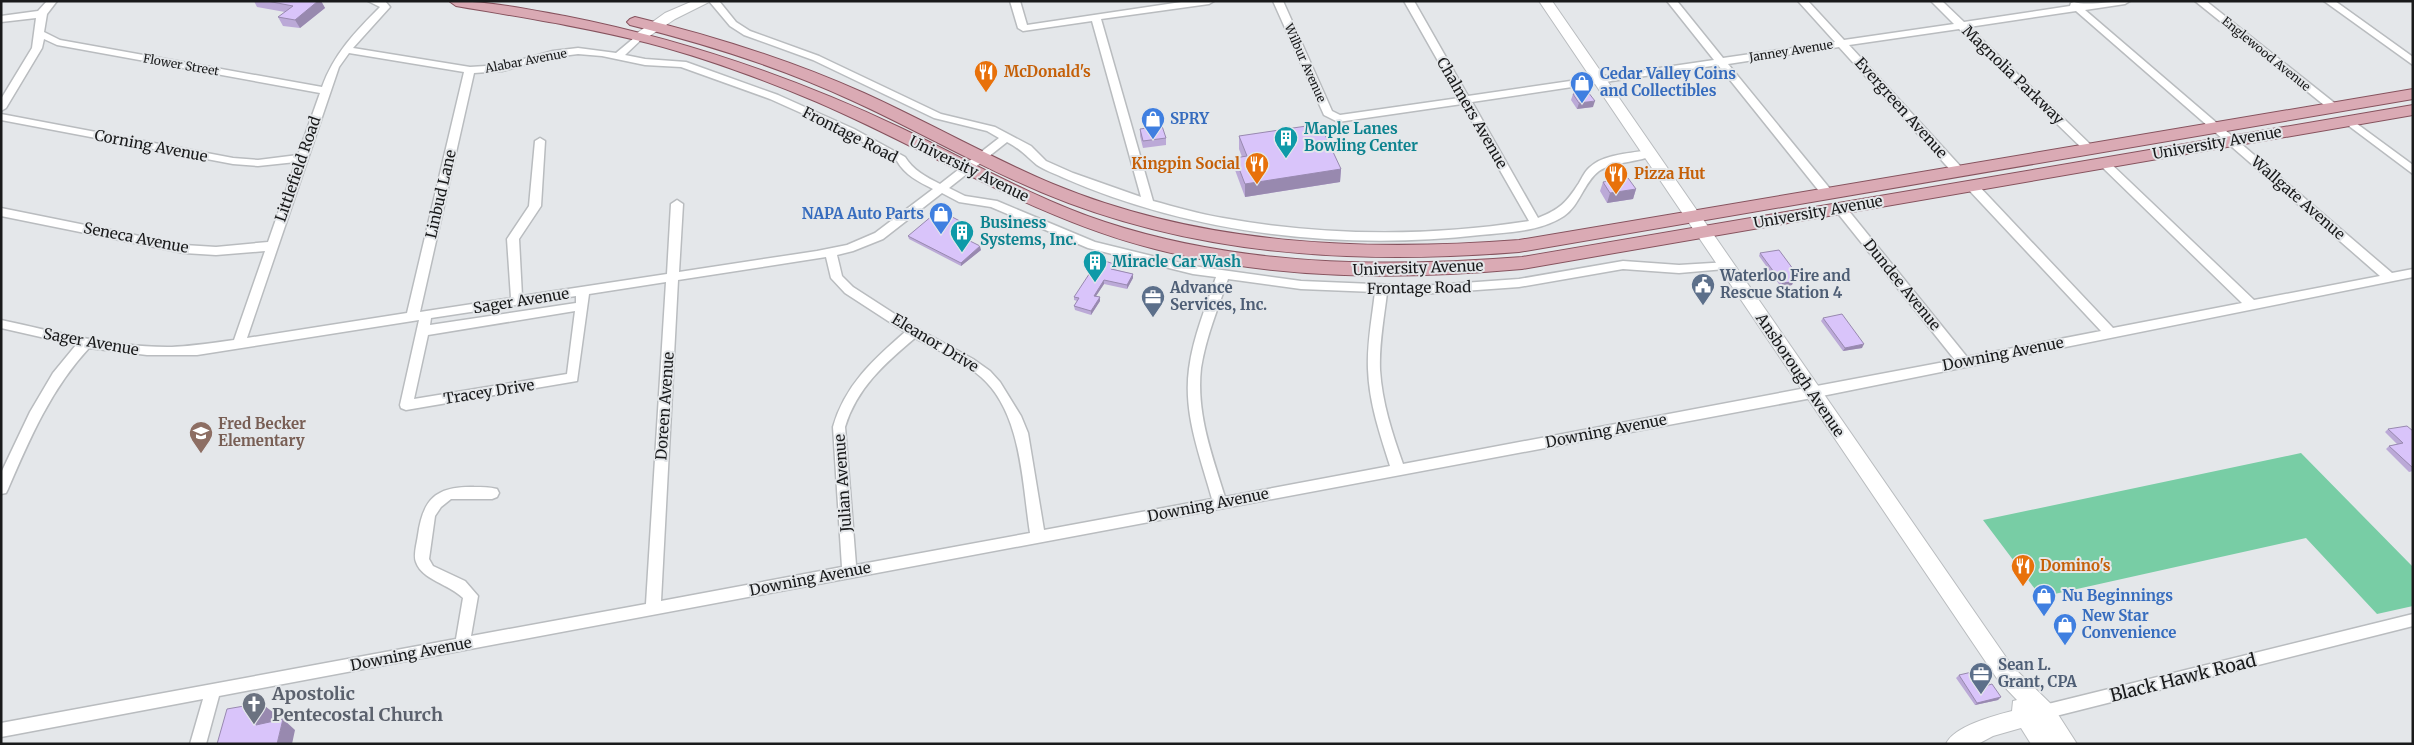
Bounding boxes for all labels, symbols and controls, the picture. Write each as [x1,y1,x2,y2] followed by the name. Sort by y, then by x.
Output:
[2219,13,2314,94] street label: Englewood Avenue
[1281,20,1329,104] street label: Wilbur Avenue
[1958,21,2068,128] street label: Magnolia Parkway
[1747,36,1834,65] street label: Janney Avenue
[483,45,568,76] street label: Alabar Avenue
[142,50,221,79] street label: Flower Street
[1851,53,1952,162] street label: Evergreen Avenue
[1433,54,1512,172] street label: Chalmers Avenue
[973,59,999,93] restaurant icon: McDonald's
[1004,62,1091,81] place label: McDonald's
[1600,64,1736,100] place label: Cedar Valley Coins and Collectibles
[1569,70,1595,104] shop icon: Cedar Valley Coins and Collectibles
[799,102,901,167] street label: Frontage Road
[1140,106,1166,140] shop icon: SPRY
[1170,109,1210,128] place label: SPRY
[271,114,324,224] street label: Littlefield Road
[1304,119,1418,155] place label: Maple Lanes Bowling Center
[2151,122,2283,163] street label: University Avenue
[93,125,209,166] street label: Corning Avenue
[1273,125,1299,159] building icon: Maple Lanes Bowling Center
[906,131,1032,206] street label: University Avenue
[421,148,460,240] street label: Linbud Lane
[1244,151,1270,185] restaurant icon: Kingpin Social
[2247,151,2349,244] street label: Wallgate Avenue
[1131,154,1240,173] place label: Kingpin Social
[1603,161,1629,195] restaurant icon: Pizza Hut
[1634,164,1705,183] place label: Pizza Hut
[1752,191,1884,232] street label: University Avenue
[928,201,954,235] shop icon: NAPA Auto Parts
[802,204,924,223] place label: NAPA Auto Parts
[980,213,1077,250] place label: Business Systems, Inc.
[82,218,190,257] street label: Seneca Avenue
[949,219,975,253] building icon: Business Systems, Inc.
[1860,235,1945,334] street label: Dundee Avenue
[1082,249,1108,283] building icon: Miracle Car Wash
[1112,252,1241,271] place label: Miracle Car Wash
[1352,256,1484,279] street label: University Avenue
[1719,266,1850,302] place label: Waterloo Fire and Rescue Station 4
[1690,272,1716,306] public building icon: Waterloo Fire and Rescue Station 4
[1367,277,1471,298] street label: Frontage Road
[1169,278,1267,315] place label: Advance Services, Inc.
[472,284,570,317] street label: Sager Avenue
[1140,284,1166,318] office icon: Advance Services, Inc.
[1751,308,1849,440] street label: Ansborough Avenue
[888,309,982,376] street label: Eleanor Drive
[42,324,141,359] street label: Sager Avenue
[1941,332,2065,375] street label: Downing Avenue
[651,351,678,461] street label: Doreen Avenue
[442,375,536,408] street label: Tracey Drive
[1544,409,1668,452] street label: Downing Avenue
[218,414,306,450] place label: Fred Becker Elementary
[188,420,214,454] school or university icon: Fred Becker Elementary
[830,433,855,534] street label: Julian Avenue
[1146,483,1270,526] street label: Downing Avenue
[2010,553,2036,587] restaurant icon: Domino's
[2040,556,2111,575] place label: Domino's
[748,557,872,600] street label: Downing Avenue
[2031,583,2057,617] shop icon: Nu Beginnings
[2062,586,2173,605] place label: Nu Beginnings
[2082,606,2176,642] place label: New Star Convenience
[2052,612,2078,646] shop icon: New Star Convenience
[349,632,473,675] street label: Downing Avenue
[2107,648,2259,707] street label: Black Hawk Road
[1998,655,2077,692] place label: Sean L. Grant, CPA
[1968,661,1994,695] office icon: Sean L. Grant, CPA
[271,682,443,726] place label: Apostolic Pentecostal Church
[241,691,267,725] church icon: Apostolic Pentecostal Church

